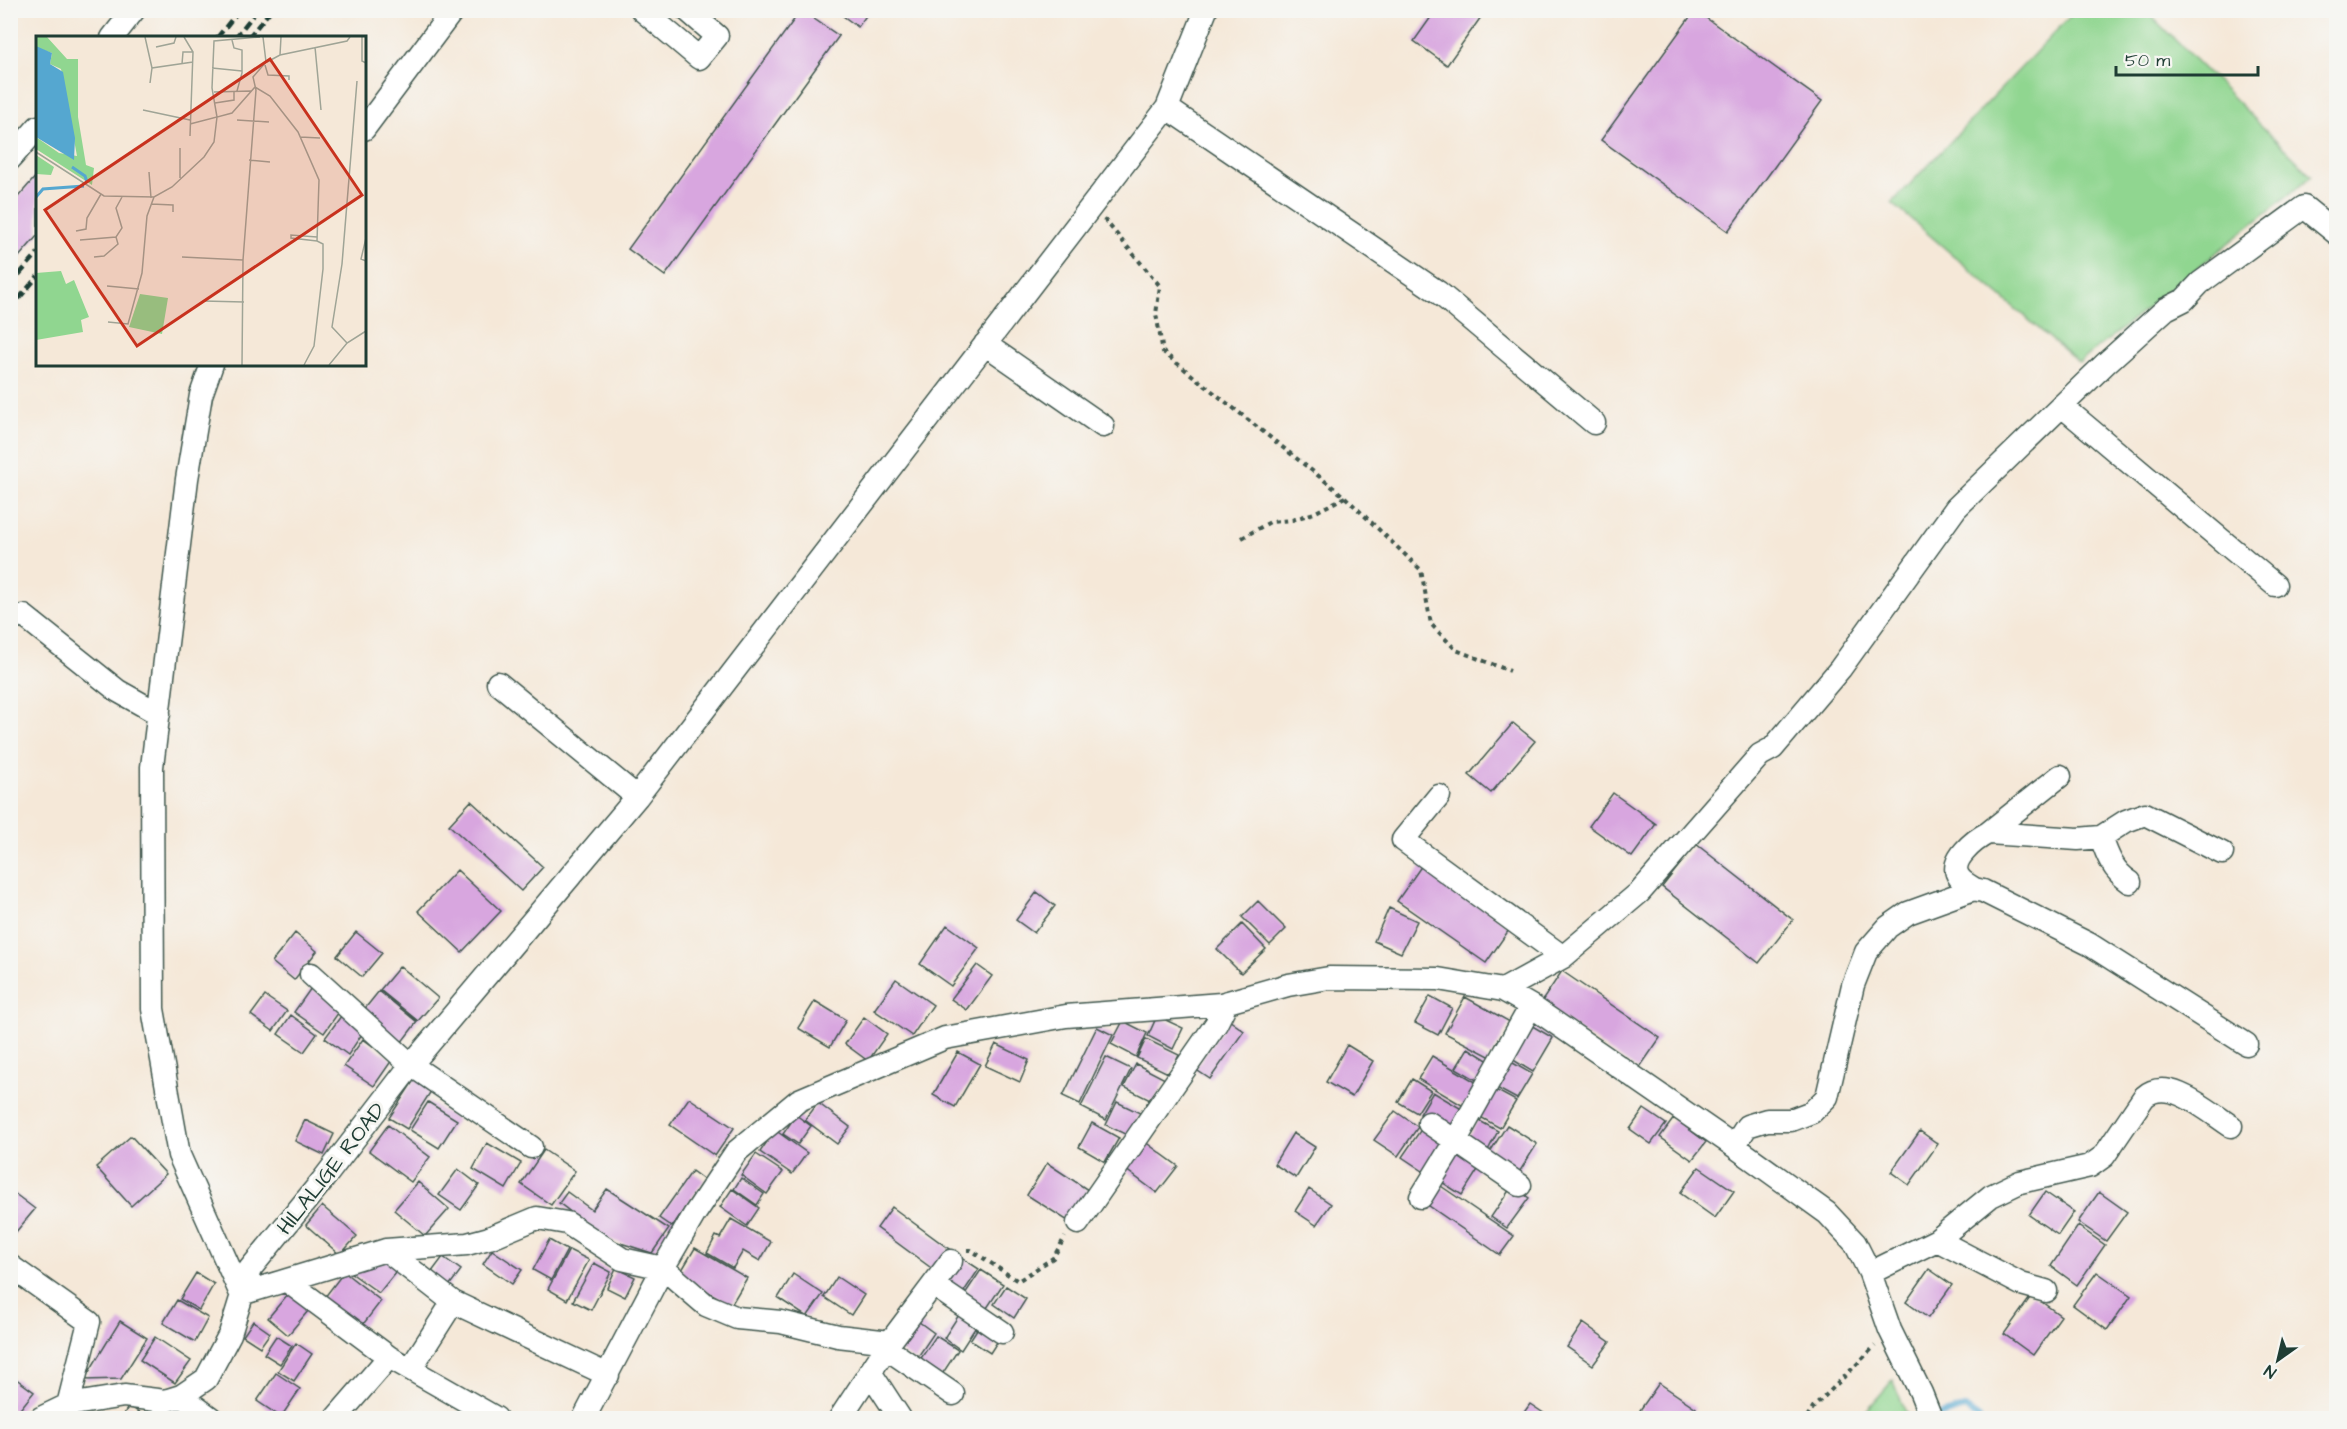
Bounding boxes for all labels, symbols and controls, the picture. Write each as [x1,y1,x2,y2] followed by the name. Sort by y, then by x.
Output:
[36,36,366,366] inset map
[2116,39,2258,77] scale bar
[2125,48,2170,73] text: 50 m
[270,1096,393,1242] street label: HILALIGE ROAD
[2248,1330,2308,1390] north arrow
[2260,1360,2280,1384] text: N

